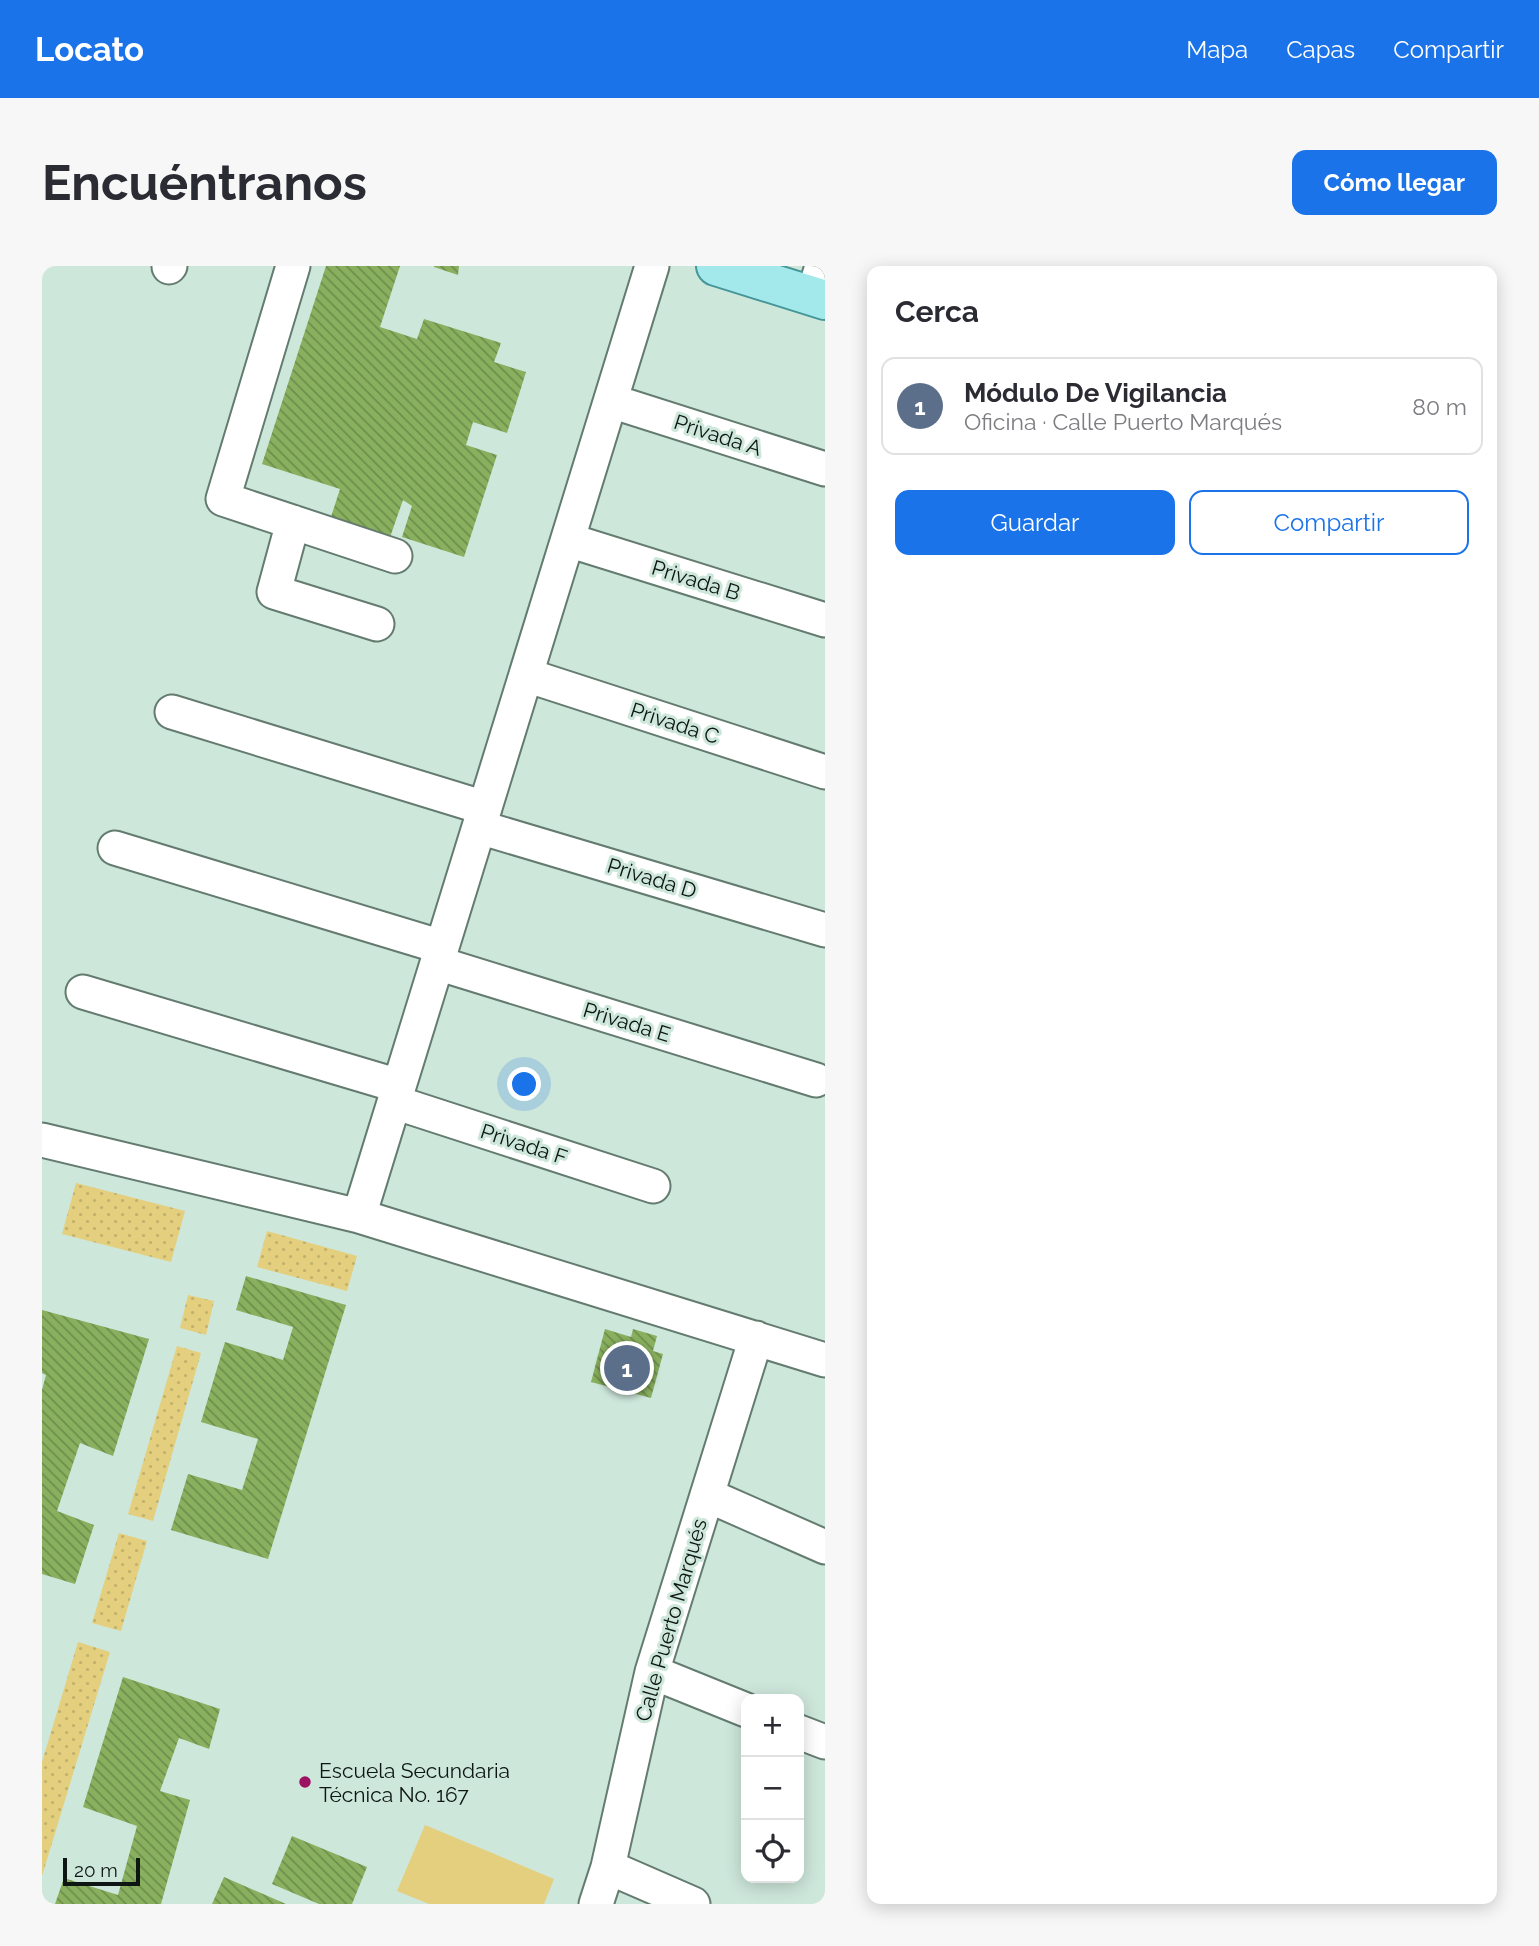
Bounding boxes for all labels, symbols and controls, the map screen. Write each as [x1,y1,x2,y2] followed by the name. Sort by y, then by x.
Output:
[35,30,144,69] text: Locato
[1186,35,1248,64] text: Mapa
[1286,35,1355,64] text: Capas
[1393,35,1504,64] text: Compartir
[1292,150,1497,215] button: Cómo llegar
[42,154,367,211] text: Encuéntranos
[895,294,979,329] text: Cerca
[964,378,1227,408] text: Módulo De Vigilancia
[914,393,926,420] text: 1
[1412,393,1467,420] text: 80 m
[964,408,1282,435] text: Oficina · Calle Puerto Marqués
[671,409,765,461] street label: Privada A
[895,490,1175,555] button: Guardar
[1189,490,1469,555] button: Compartir
[649,555,743,605] street label: Privada B
[628,697,722,749] street label: Privada C
[604,853,700,903] street label: Privada D
[580,997,674,1047] street label: Privada E
[507,1067,541,1101] your location
[478,1118,570,1170] street label: Privada F
[604,1342,650,1394] pin: 1
[630,1516,712,1724] street label: Calle Puerto Marqués
[741,1694,804,1883] map controls
[741,1694,804,1757] button: +
[741,1757,804,1820] button: −
[319,1758,510,1807] place label: Escuela Secundaria Técnica No. 167
[297,1774,313,1790] marker: Escuela Secundaria Técnica No. 167
[741,1820,804,1883] button: locate
[63,1855,140,1887] scale bar
[74,1859,118,1881] text: 20 m

